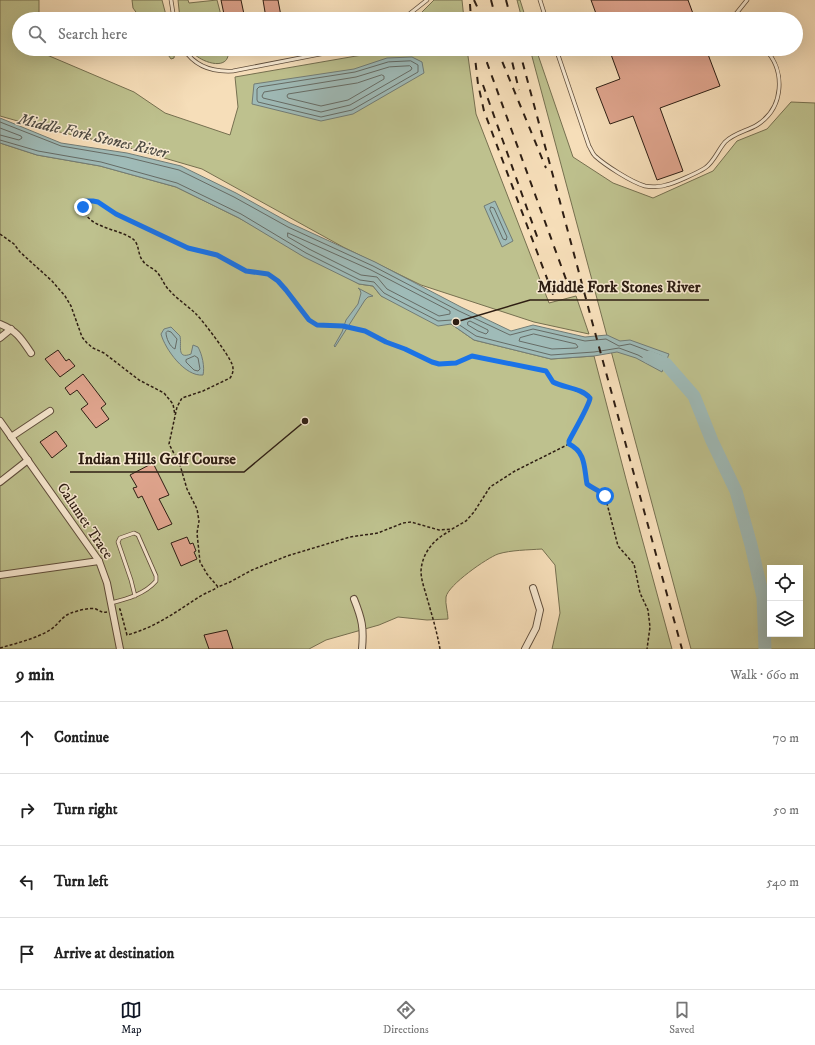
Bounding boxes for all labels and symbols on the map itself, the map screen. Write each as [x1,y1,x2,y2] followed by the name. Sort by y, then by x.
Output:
[15,109,171,163] water label: Middle Fork Stones River
[74,198,92,216] route end
[530,272,709,300] callout: Middle Fork Stones River
[537,277,702,297] text: Middle Fork Stones River
[70,444,244,472] callout: Indian Hills Golf Course
[78,449,236,469] text: Indian Hills Golf Course
[53,479,117,563] street label: Calumet Trace
[596,487,614,505] route start

